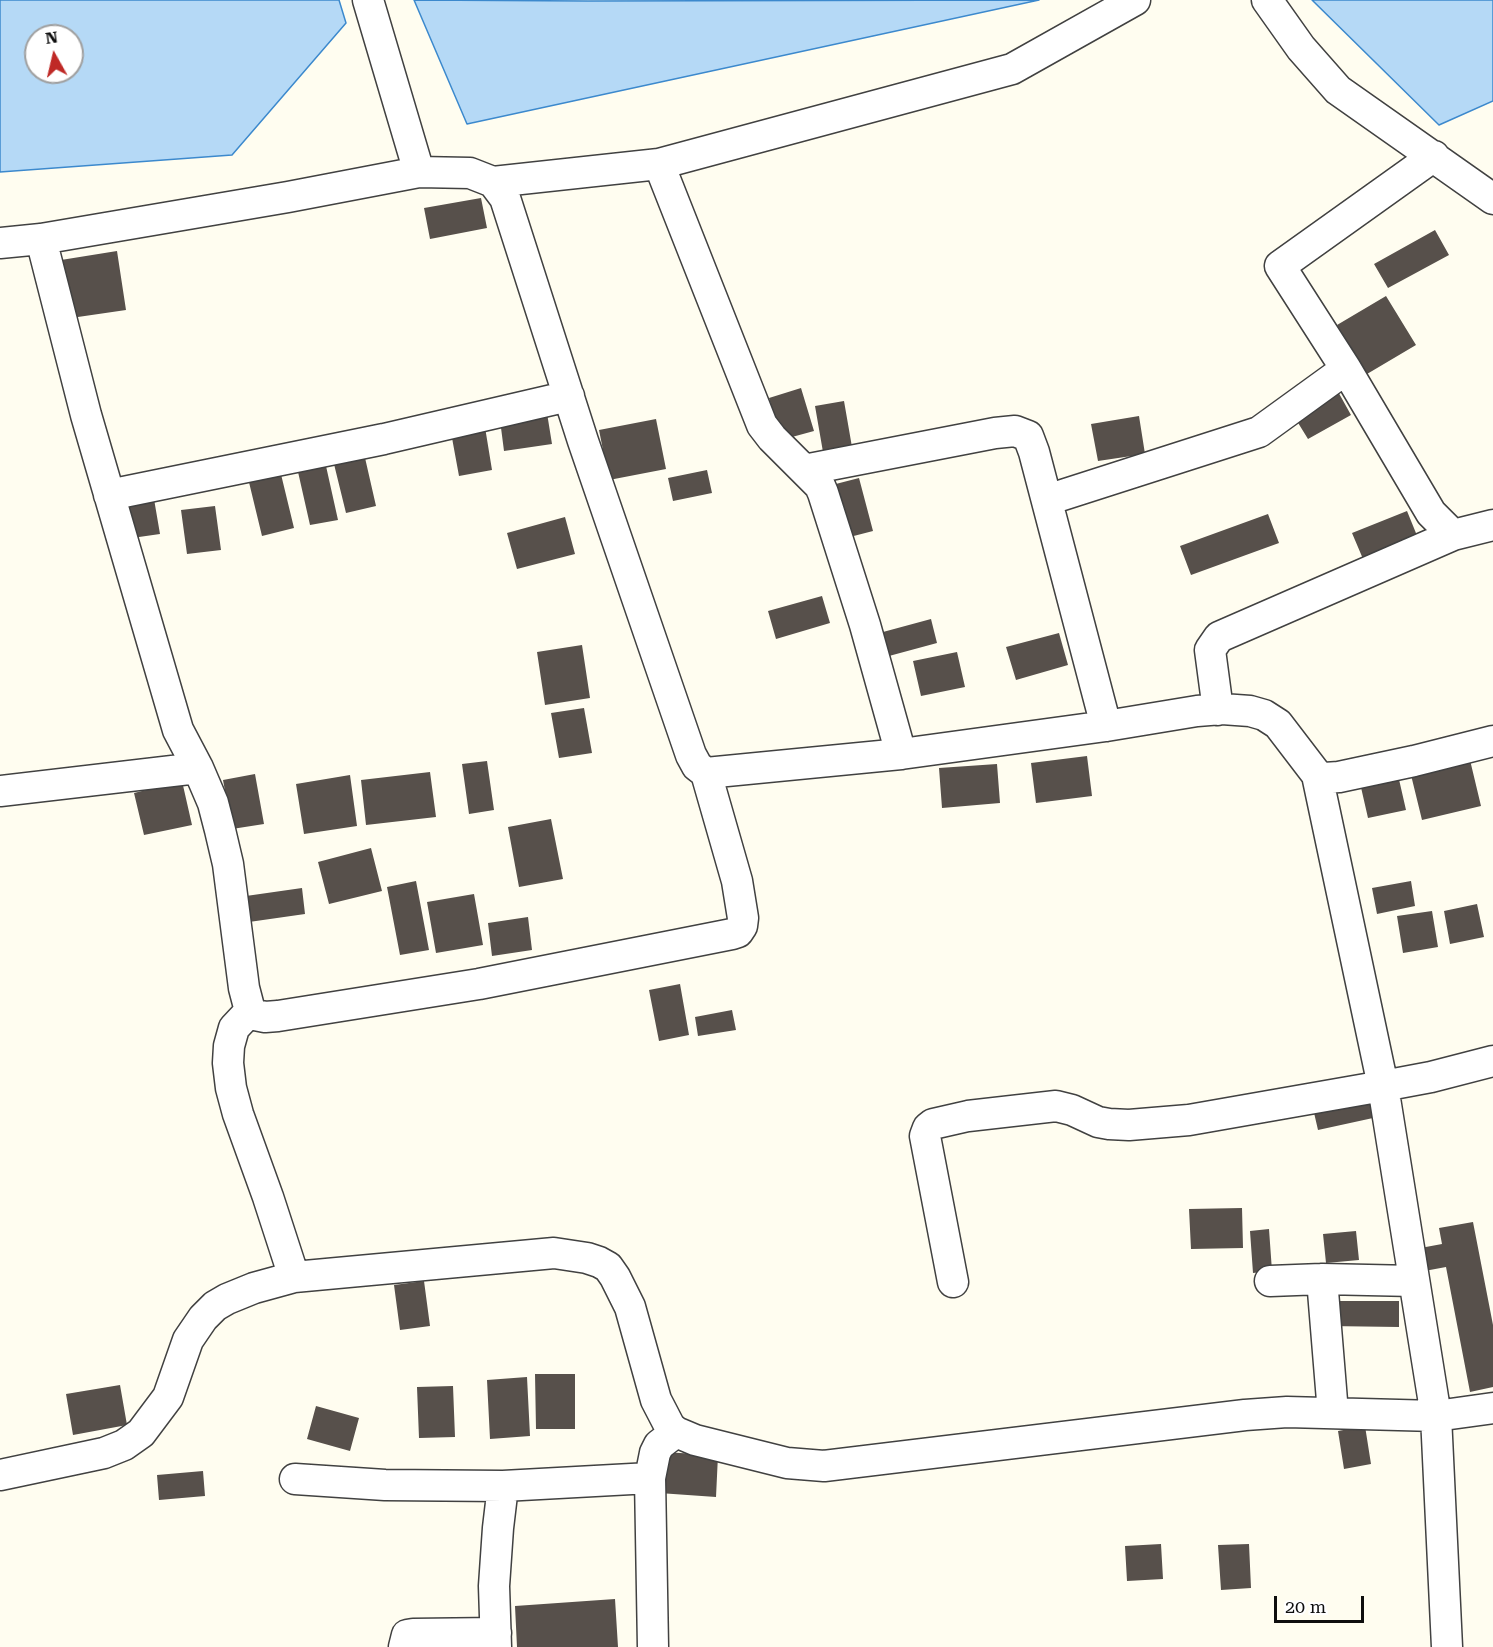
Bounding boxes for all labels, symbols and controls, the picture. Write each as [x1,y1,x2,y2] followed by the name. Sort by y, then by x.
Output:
[24,24,84,84] north arrow
[44,27,59,48] text: N
[1277,1584,1367,1622] scale bar
[1285,1596,1326,1617] text: 20 m

